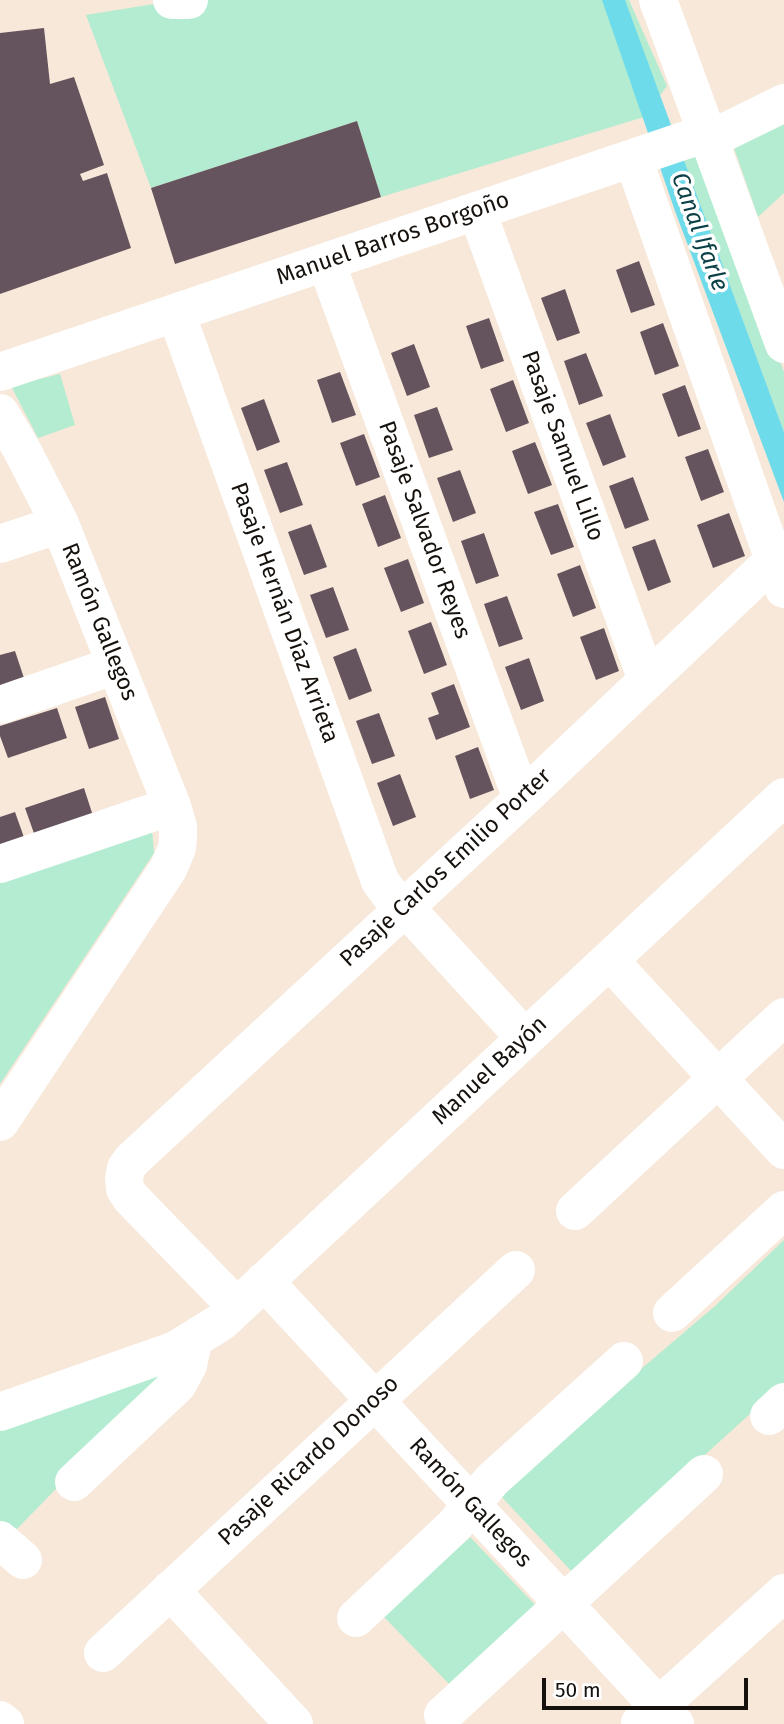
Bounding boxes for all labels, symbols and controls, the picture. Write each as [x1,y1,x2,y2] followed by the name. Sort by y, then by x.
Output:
[664,169,734,295] water label: Canal Ifarle
[273,186,513,292] street label: Manuel Barros Borgoño
[515,347,609,545] street label: Pasaje Samuel Lillo
[372,417,476,643] street label: Pasaje Salvador Reyes
[224,479,344,747] street label: Pasaje Hernán Díaz Arrieta
[55,539,143,705] street label: Ramón Gallegos
[335,763,557,973] street label: Pasaje Carlos Emilio Porter
[427,1011,553,1131] street label: Manuel Bayón
[213,1370,405,1552] street label: Pasaje Ricardo Donoso
[403,1432,537,1574] street label: Ramón Gallegos
[546,1664,752,1708] scale bar
[555,1677,601,1703] text: 50 m

